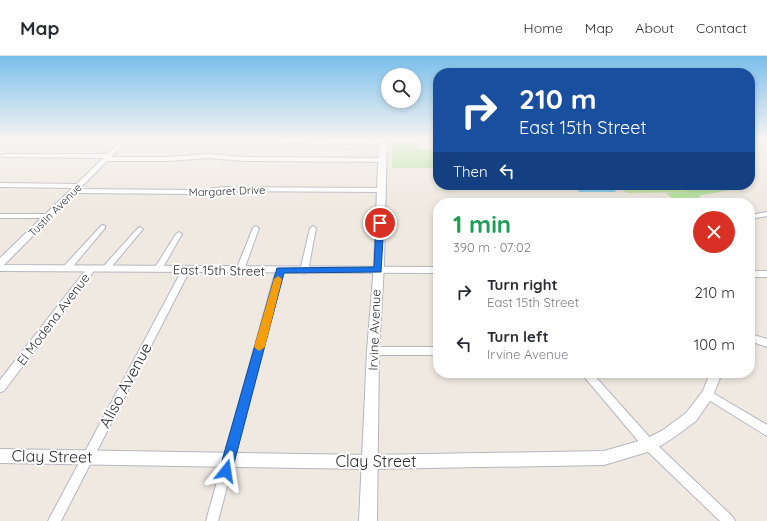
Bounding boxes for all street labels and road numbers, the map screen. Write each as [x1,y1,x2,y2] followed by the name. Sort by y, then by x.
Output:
[25,180,85,240] street label: Tustin Avenue
[188,183,266,199] street label: Margaret Drive
[173,261,265,279] street label: East 15th Street
[13,270,93,368] street label: El Modena Avenue
[365,289,383,371] street label: Irvine Avenue
[94,339,156,431] street label: Aliso Avenue
[11,445,93,467] street label: Clay Street
[335,451,417,471] street label: Clay Street

